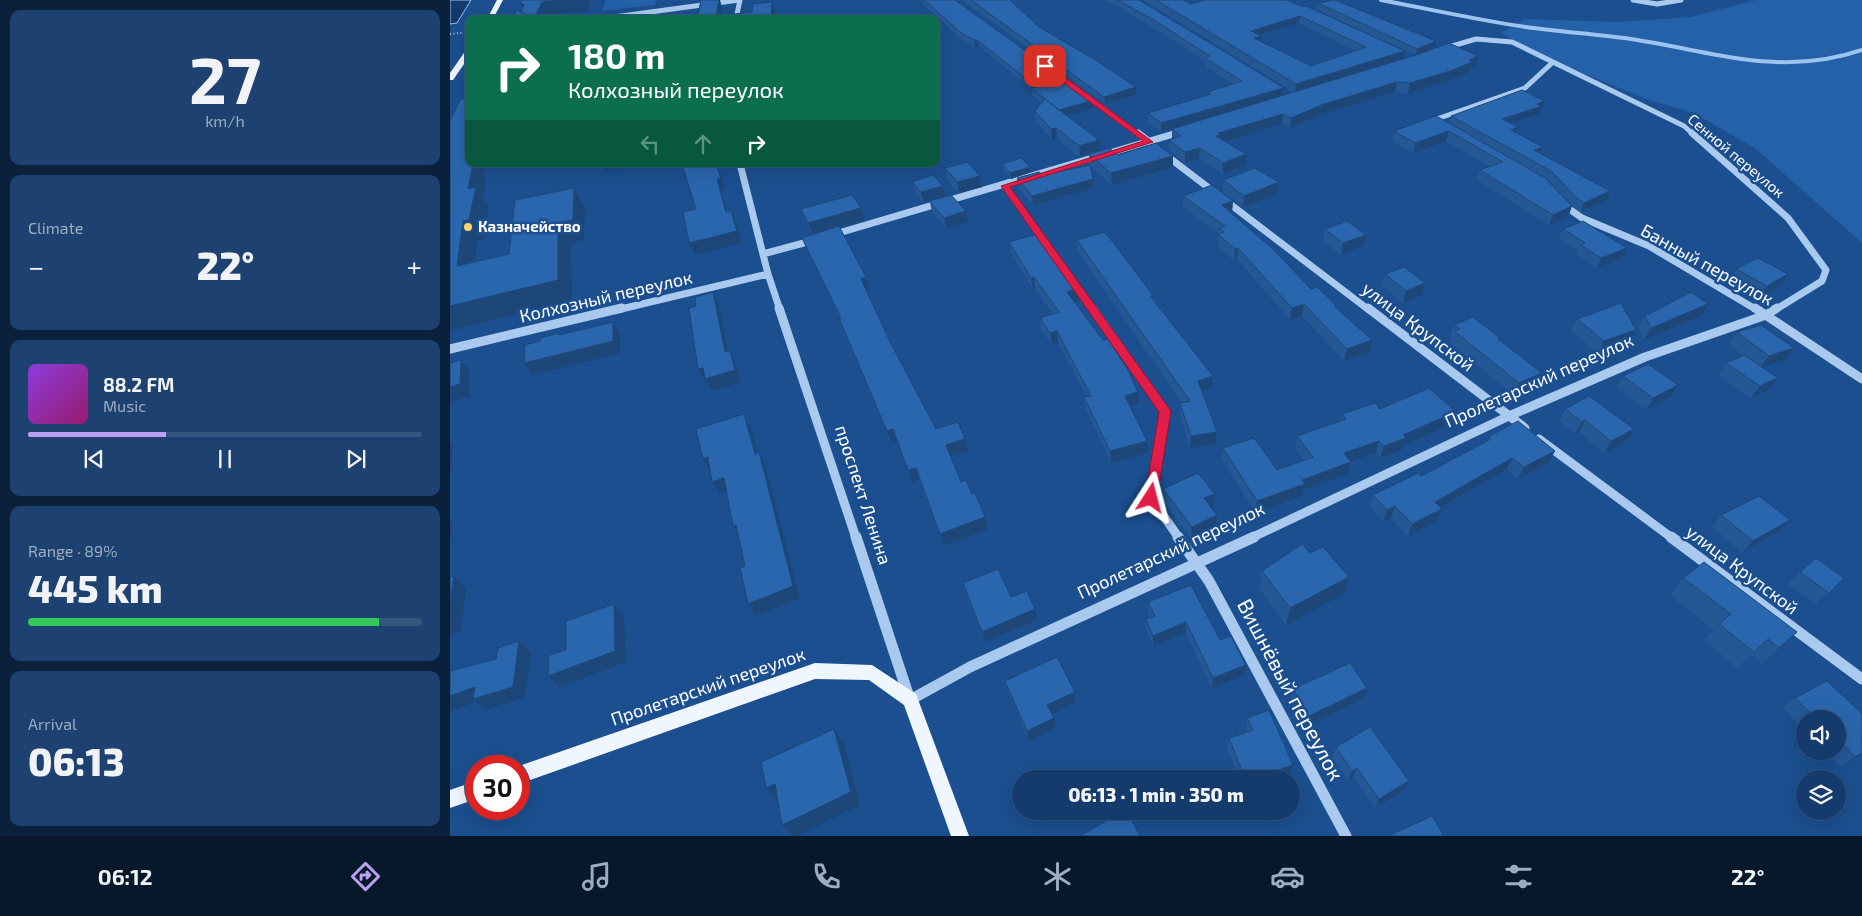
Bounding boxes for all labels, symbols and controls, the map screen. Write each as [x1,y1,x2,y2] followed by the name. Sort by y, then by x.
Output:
[568,34,665,76] text: 180 m
[485,35,550,100] icon: right
[189,39,261,117] text: 27
[1024,45,1066,87] pin
[1031,52,1059,80] icon: arrive
[568,76,784,102] text: Колхозный переулок
[1684,110,1789,202] street label: Сенной переулок
[205,111,245,130] text: km/h
[636,130,664,158] icon: left
[689,130,717,158] icon: ahead
[742,130,770,158] icon: right
[478,217,581,235] place label: Казначейство
[28,218,83,237] text: Climate
[1637,219,1778,310] street label: Банный переулок
[462,221,474,233] marker: Казначейство
[197,242,254,288] text: 22°
[28,249,44,283] text: −
[407,249,422,283] text: +
[517,265,695,327] street label: Колхозный переулок
[1358,277,1479,376] street label: улица Крупской
[1441,328,1637,432] street label: Пролетарский переулок
[103,373,174,396] text: 88.2 FM
[103,396,146,415] text: Music
[831,422,897,567] street label: проспект Ленина
[80,445,108,473] icon: previous
[211,445,239,473] icon: pause
[342,445,370,473] icon: next
[1124,471,1176,523] position arrow
[1073,497,1268,603] street label: Пролетарский переулок
[1682,520,1803,619] street label: улица Крупской
[28,541,118,560] text: Range · 89%
[28,565,163,611] text: 445 km
[1232,594,1350,785] street label: Вишнёвый переулок
[608,642,808,730] street label: Пролетарский переулок
[1796,710,1846,820] map controls
[1796,710,1846,760] button: sound
[28,714,77,733] text: Arrival
[28,738,124,784] text: 06:13
[465,755,530,820] speed limit sign: 30
[1796,770,1846,820] button: layers
[1068,783,1244,806] text: 06:13 · 1 min · 350 m
[348,859,383,894] icon: directions
[579,859,614,894] icon: music
[809,859,844,894] icon: phone
[1040,859,1075,894] icon: climate
[1270,859,1305,894] icon: car
[1501,859,1536,894] icon: filters
[98,863,153,889] text: 06:12
[1731,863,1764,889] text: 22°

